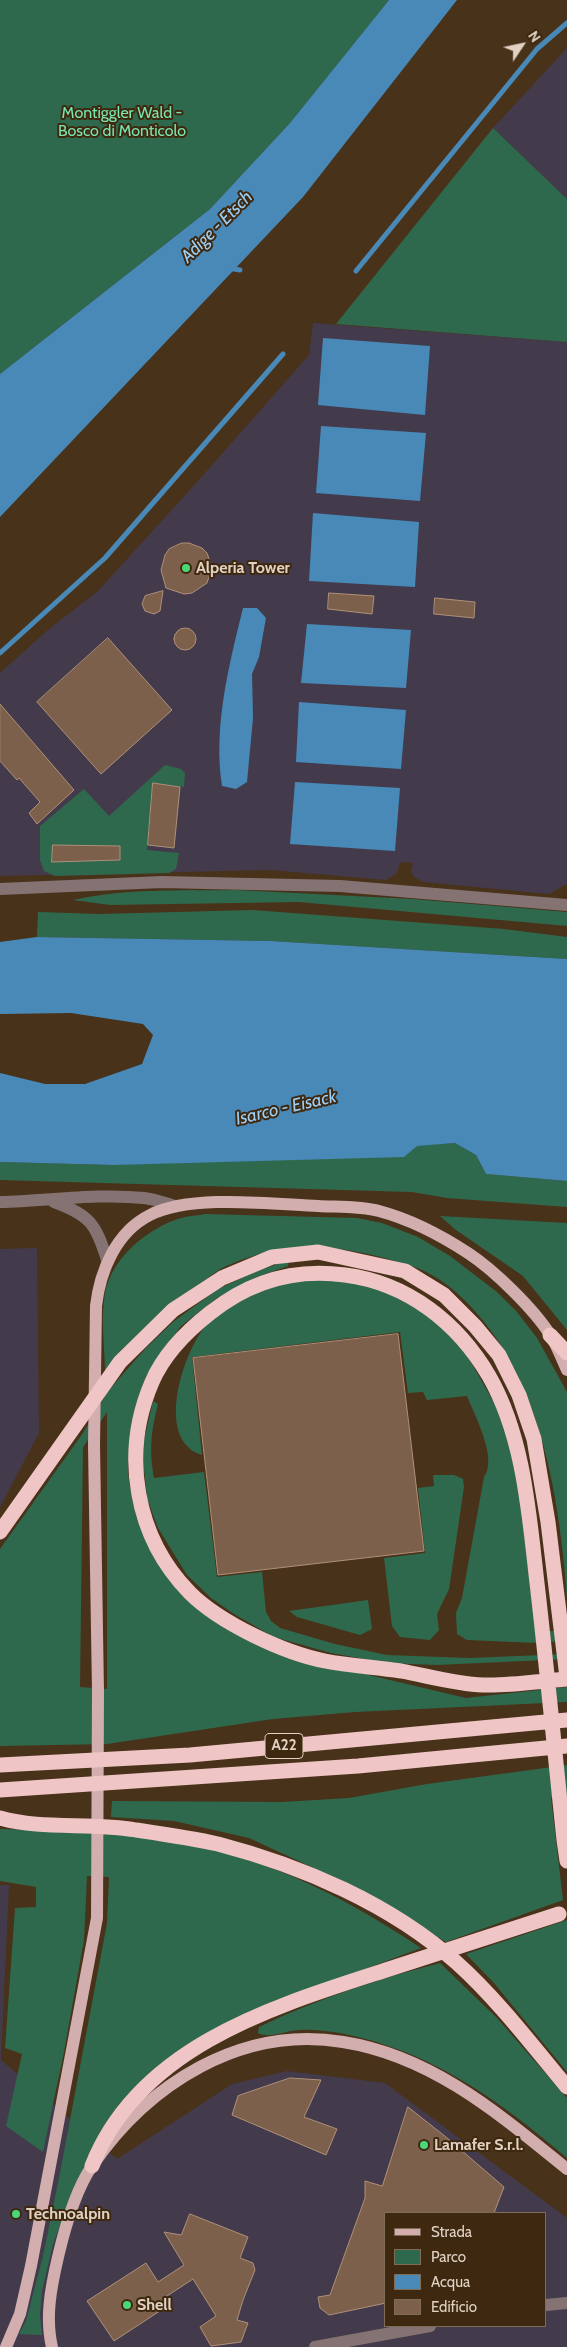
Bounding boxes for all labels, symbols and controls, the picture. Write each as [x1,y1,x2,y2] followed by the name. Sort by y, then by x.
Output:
[497,20,547,70] north arrow
[524,27,545,46] text: N
[58,103,186,141] park label: Montiggler Wald - Bosco di Monticolo
[177,187,257,267] water label: Adige - Etsch
[196,558,290,578] place label: Alperia Tower
[180,562,192,574] marker: Alperia Tower
[234,1086,338,1130] water label: Isarco - Eisack
[265,1734,303,1758] road number: A22
[434,2135,523,2155] place label: Lamafer S.r.l.
[418,2139,430,2151] marker: Lamafer S.r.l.
[26,2204,110,2224] place label: Technoalpin
[10,2208,22,2220] marker: Technoalpin
[384,2212,547,2327] legend
[431,2223,472,2241] text: Strada
[431,2248,466,2266] text: Parco
[431,2273,470,2291] text: Acqua
[137,2295,172,2315] place label: Shell
[431,2298,477,2316] text: Edificio
[121,2299,133,2311] marker: Shell

